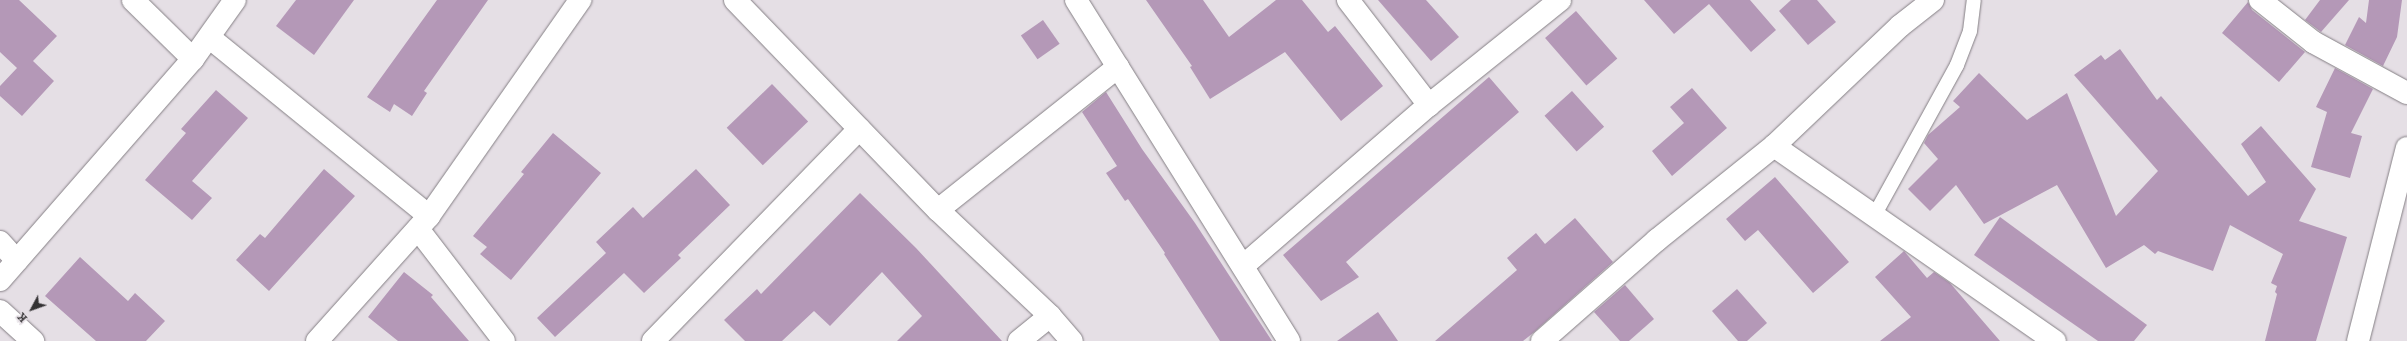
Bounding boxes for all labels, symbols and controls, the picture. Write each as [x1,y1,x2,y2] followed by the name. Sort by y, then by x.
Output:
[12,289,52,329] north arrow
[15,310,30,324] text: K

